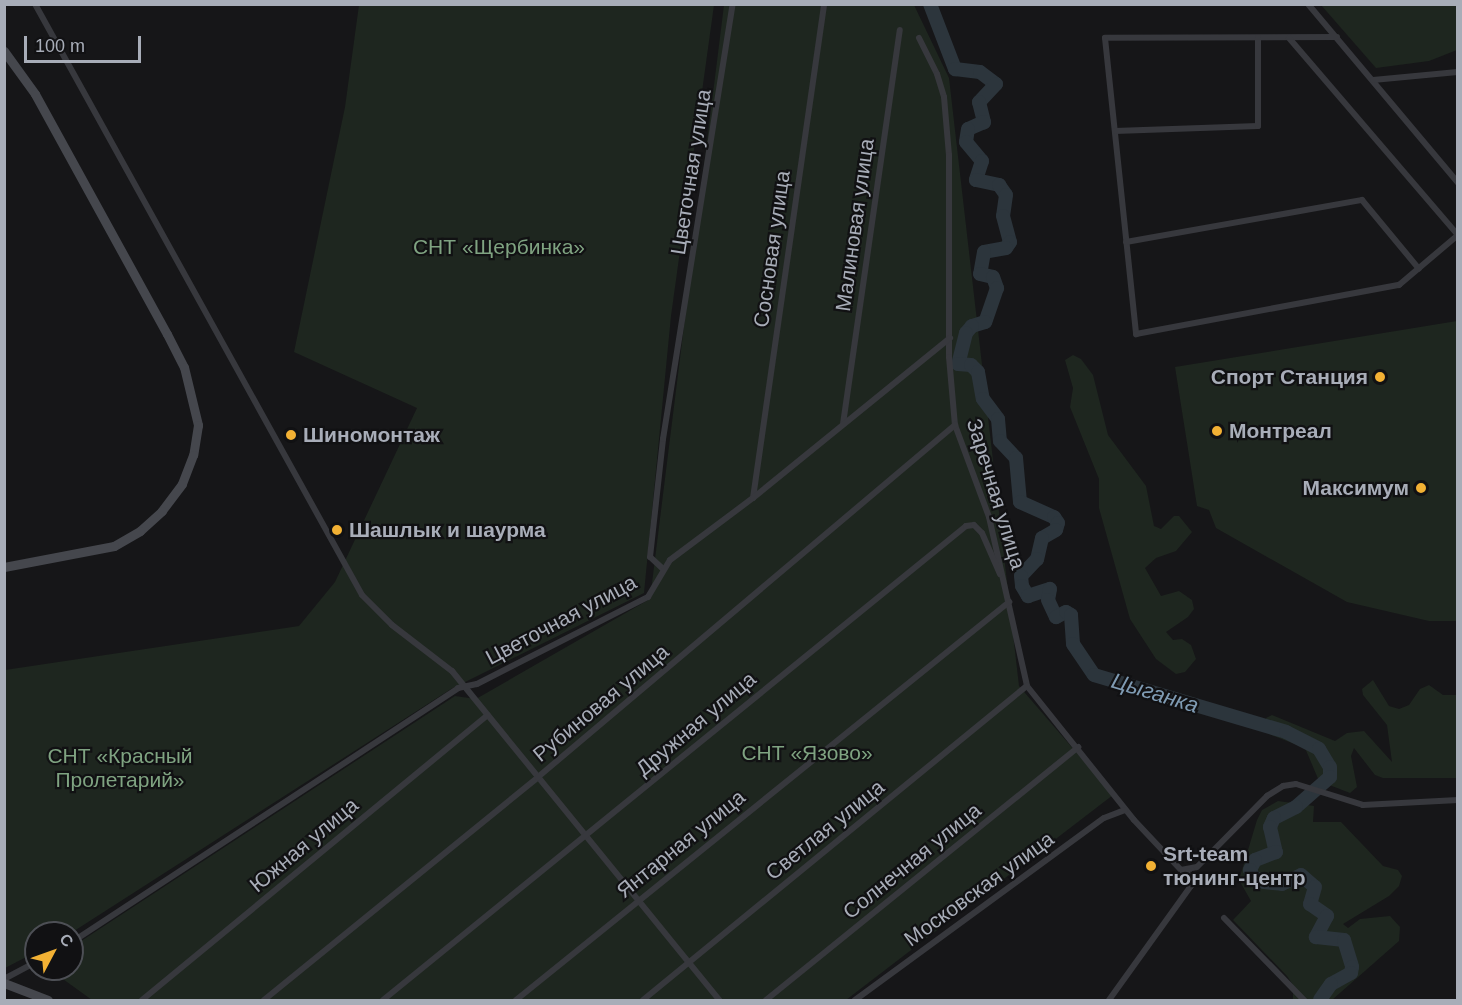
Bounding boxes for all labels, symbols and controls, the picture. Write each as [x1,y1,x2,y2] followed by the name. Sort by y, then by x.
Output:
[27,24,144,62] scale bar
[35,36,85,56] text: 100 m
[665,87,717,257] street label: Цветочная улица
[830,137,880,313] street label: Малиновая улица
[749,169,795,329] street label: Сосновая улица
[413,234,585,260] park label: СНТ «Щербинка»
[1211,364,1368,390] place label: Спорт Станция
[1373,370,1387,384] marker: Спорт Станция
[961,416,1031,572] street label: Заречная улица
[1229,418,1332,444] place label: Монтреал
[303,422,440,448] place label: Шиномонтаж
[1210,424,1224,438] marker: Монтреал
[284,428,298,442] marker: Шиномонтаж
[1303,475,1409,501] place label: Максимум
[1414,481,1428,495] marker: Максимум
[349,517,546,543] place label: Шашлык и шаурма
[330,523,344,537] marker: Шашлык и шаурма
[481,570,641,670] street label: Цветочная улица
[528,639,674,767] street label: Рубиновая улица
[631,667,761,781] street label: Дружная улица
[1108,667,1202,719] water label: Цыганка
[741,740,873,766] park label: СНТ «Язово»
[47,743,193,793] park label: СНТ «Красный Пролетарий»
[761,775,889,885] street label: Светлая улица
[612,785,750,903] street label: Янтарная улица
[245,792,363,898] street label: Южная улица
[838,798,986,924] street label: Солнечная улица
[899,826,1059,952] street label: Московская улица
[1163,841,1306,891] place label: Srt-team тюнинг-центр
[1144,859,1158,873] marker: Srt-team тюнинг-центр
[24,921,84,981] north arrow
[56,930,77,950] text: С

